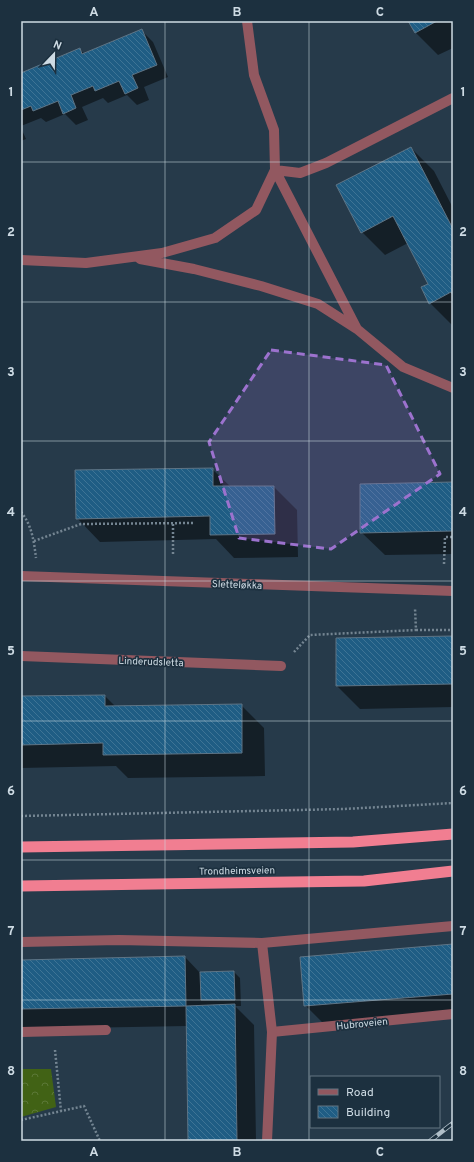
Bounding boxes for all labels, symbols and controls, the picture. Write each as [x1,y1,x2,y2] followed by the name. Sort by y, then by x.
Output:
[89,5,99,21] text: A
[233,5,242,21] text: B
[376,5,384,21] text: C
[34,34,74,74] north arrow
[51,38,64,54] text: N
[8,85,14,101] text: 1
[460,85,466,101] text: 1
[7,225,15,241] text: 2
[459,225,467,241] text: 2
[7,365,15,381] text: 3
[459,365,467,381] text: 3
[7,505,15,521] text: 4
[459,505,467,521] text: 4
[212,578,262,593] street label: Sletteløkka
[7,644,15,660] text: 5
[459,644,467,660] text: 5
[118,655,184,670] street label: Linderudsletta
[7,784,15,800] text: 6
[459,784,467,800] text: 6
[199,864,275,879] street label: Trondheimsveien
[8,924,15,940] text: 7
[460,924,467,940] text: 7
[336,1015,388,1034] street label: Hubroveien
[7,1064,15,1080] text: 8
[459,1064,467,1080] text: 8
[310,1076,440,1128] legend
[346,1085,374,1101] text: Road
[346,1105,390,1121] text: Building
[89,1145,99,1161] text: A
[233,1145,242,1161] text: B
[376,1145,384,1161] text: C

